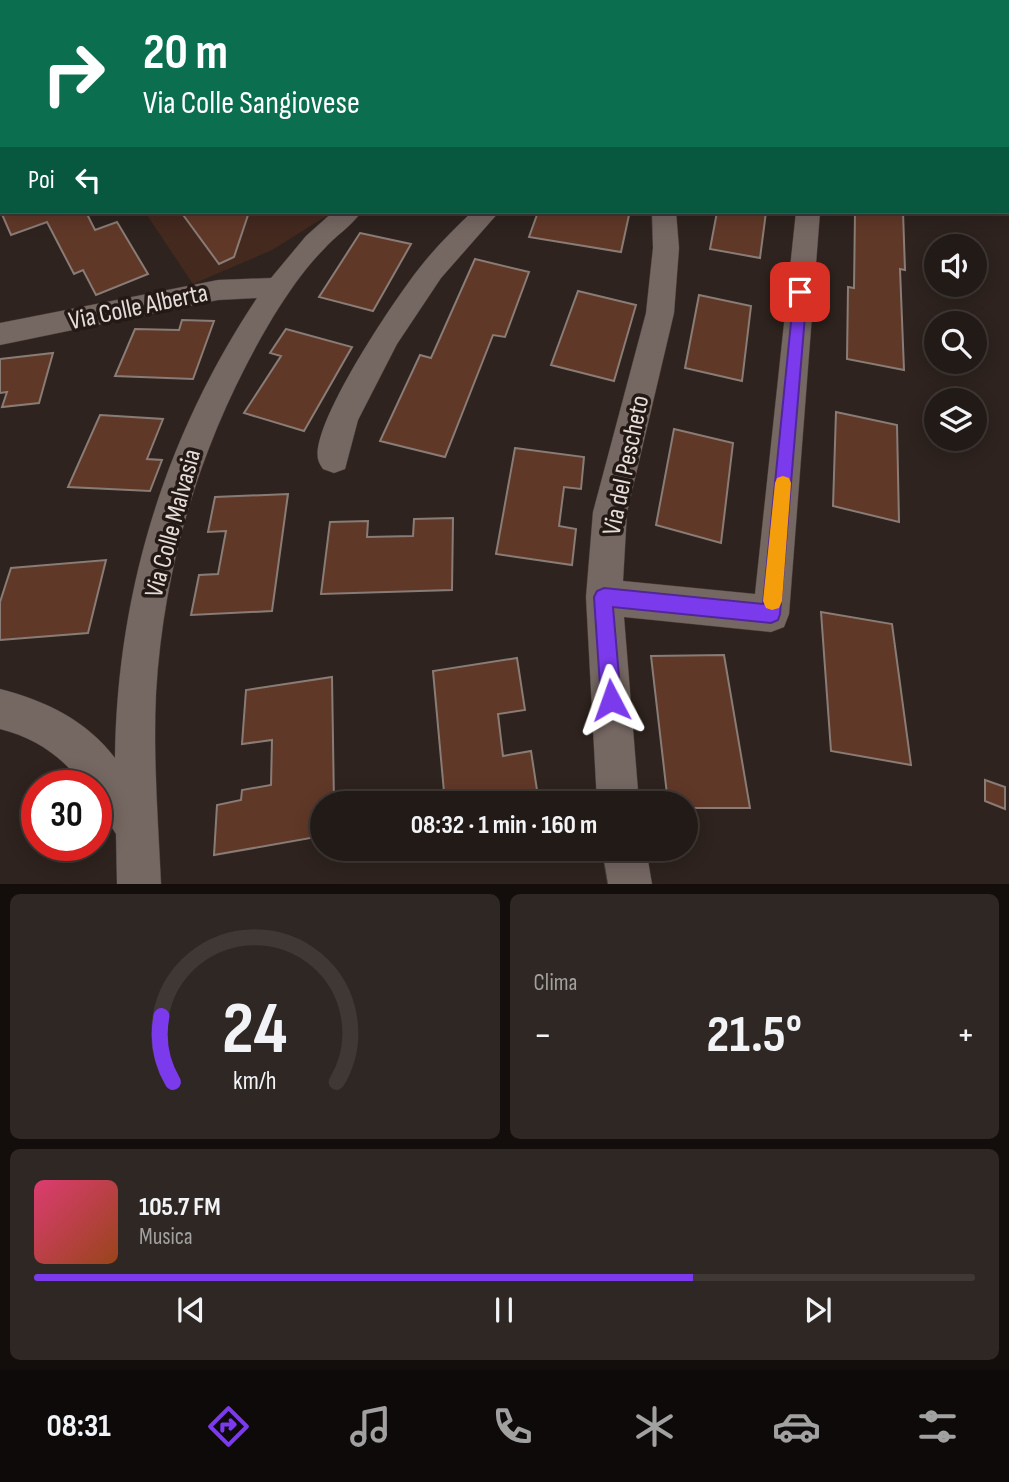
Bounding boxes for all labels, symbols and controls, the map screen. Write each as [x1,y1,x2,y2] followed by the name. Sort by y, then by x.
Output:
[143,24,228,83] text: 20 m
[28,28,119,119] icon: right
[143,84,360,123] text: Via Colle Sangiovese
[69,161,107,199] icon: left
[28,165,55,196] text: Poi
[924,234,987,451] map controls
[924,234,987,297] button: sound
[770,262,830,322] pin
[781,273,819,311] icon: arrive
[66,278,211,337] street label: Via Colle Alberta
[924,311,987,374] button: search
[924,388,987,451] button: layers
[597,393,656,538] street label: Via del Pescheto
[139,446,208,601] street label: Via Colle Malvasia
[574,663,648,737] position arrow
[21,770,112,861] speed limit sign: 30
[411,810,597,841] text: 08:32 · 1 min · 160 m
[534,969,577,997] text: Clima
[222,987,287,1075] text: 24
[707,1004,802,1067] text: 21.5°
[534,1013,552,1058] text: −
[956,1013,975,1058] text: +
[233,1066,276,1097] text: km/h
[139,1192,221,1223] text: 105.7 FM
[139,1223,193,1251] text: Musica
[172,1291,210,1329] icon: previous
[485,1291,523,1329] icon: pause
[799,1291,837,1329] icon: next
[204,1402,253,1451] icon: directions
[346,1402,395,1451] icon: music
[488,1402,537,1451] icon: phone
[630,1402,679,1451] icon: climate
[772,1402,821,1451] icon: car
[913,1402,962,1451] icon: filters
[46,1407,111,1446] text: 08:31

